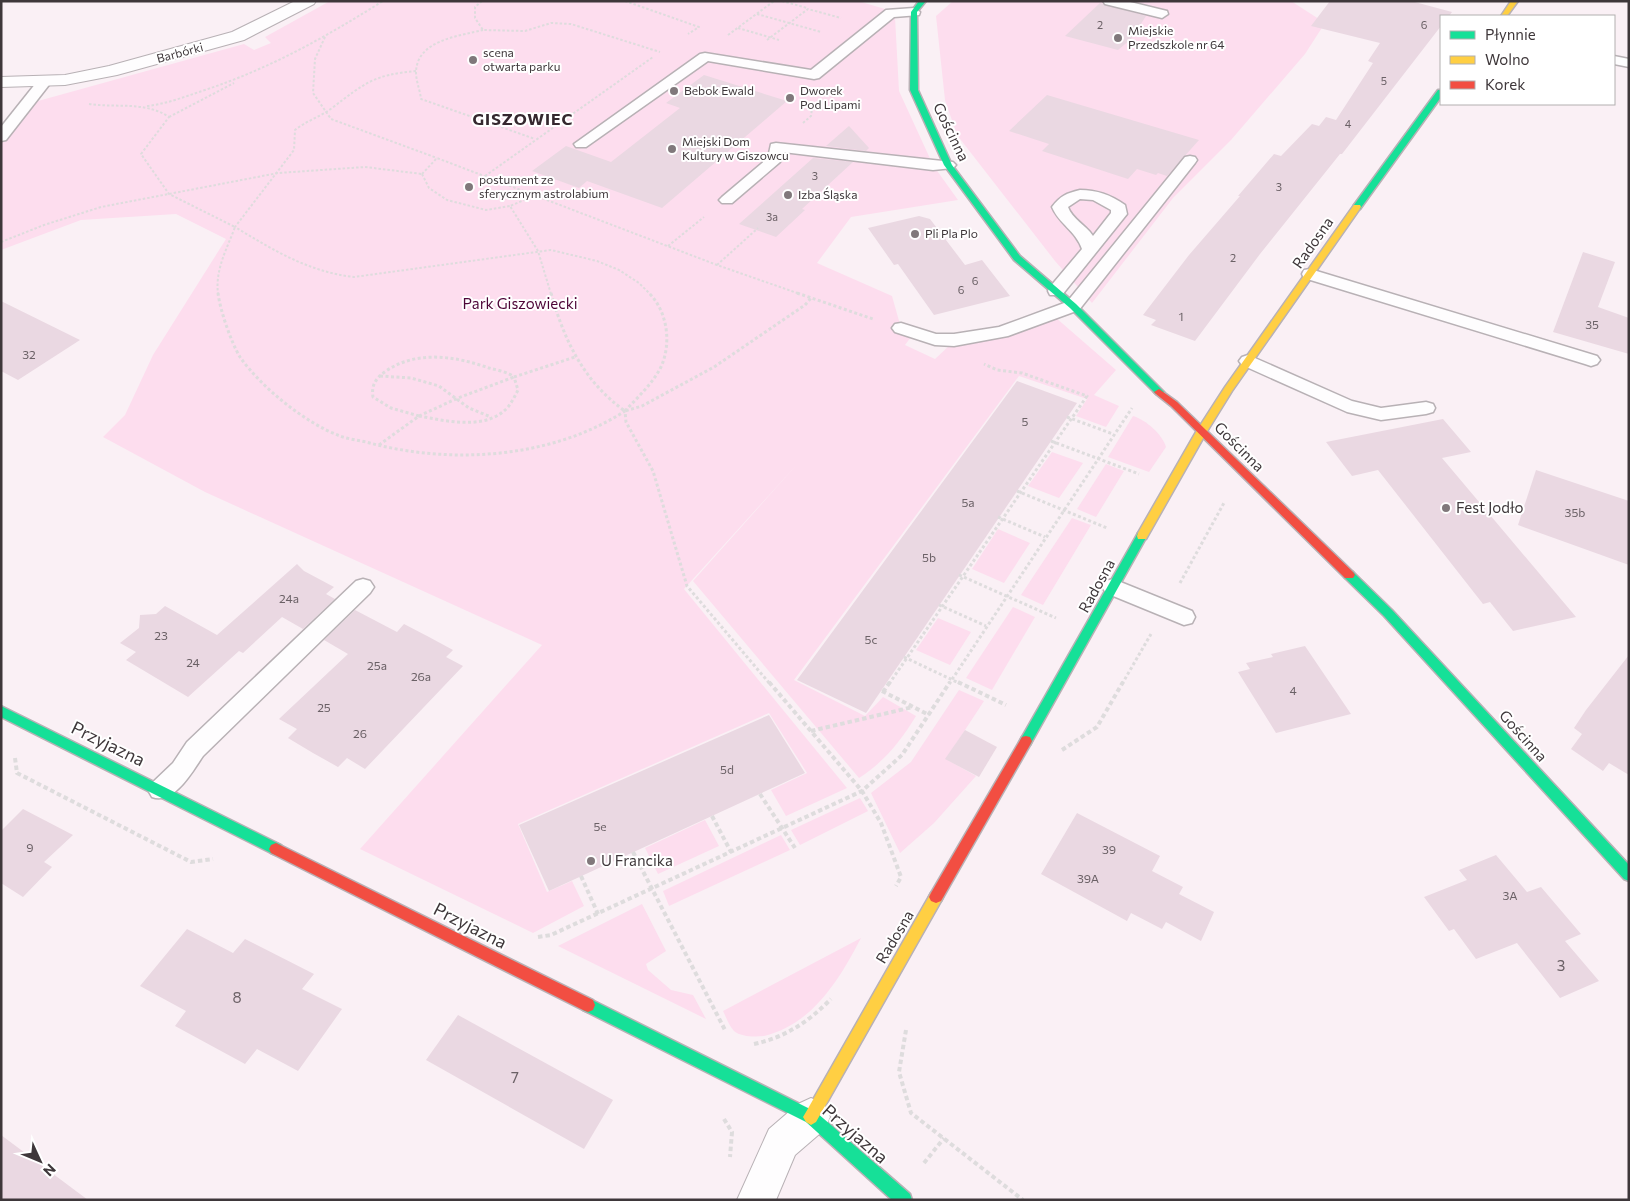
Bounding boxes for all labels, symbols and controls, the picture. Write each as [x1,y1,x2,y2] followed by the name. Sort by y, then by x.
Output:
[1440,15,1615,105] legend
[1097,18,1103,31] house number: 2
[1421,18,1428,31] house number: 6
[1128,23,1225,51] place label: Miejskie Przedszkole nr 64
[1485,25,1536,43] text: Płynnie
[1112,32,1124,44] marker: Miejskie Przedszkole nr 64
[155,39,204,65] street label: Barbórki
[483,45,560,73] place label: scena otwarta parku
[1485,50,1530,68] text: Wolno
[467,54,479,66] marker: scena otwarta parku
[1381,74,1387,87] house number: 5
[1485,75,1525,93] text: Korek
[684,83,754,97] place label: Bebok Ewald
[800,83,861,111] place label: Dworek Pod Lipami
[668,85,680,97] marker: Bebok Ewald
[784,92,796,104] marker: Dworek Pod Lipami
[930,99,974,164] street label: Gościnna
[472,109,574,128] district label: GISZOWIEC
[1345,117,1352,130] house number: 4
[682,134,789,162] place label: Miejski Dom Kultury w Giszowcu
[666,143,678,155] marker: Miejski Dom Kultury w Giszowcu
[812,169,818,182] house number: 3
[479,172,609,200] place label: postument ze sferycznym astrolabium
[1276,180,1282,193] house number: 3
[463,181,475,193] marker: postument ze sferycznym astrolabium
[798,187,858,201] place label: Izba Śląska
[782,189,794,201] marker: Izba Śląska
[766,210,778,223] house number: 3a
[1288,213,1336,272] street label: Radosna
[925,226,978,240] place label: Pli Pla Plo
[909,228,921,240] marker: Pli Pla Plo
[1230,251,1236,264] house number: 2
[972,274,979,287] house number: 6
[958,283,965,296] house number: 6
[462,294,578,312] park label: Park Giszowiecki
[1178,309,1184,323] house number: 1
[1585,317,1599,331] house number: 35
[22,347,36,361] house number: 32
[1022,414,1029,428] house number: 5
[1211,418,1268,475] street label: Gościnna
[961,495,975,509] house number: 5a
[1456,498,1524,516] place label: Fest Jodło
[1440,502,1452,514] marker: Fest Jodło
[1565,505,1585,519] house number: 35b
[922,550,936,564] house number: 5b
[1074,556,1118,616] street label: Radosna
[279,591,299,605] house number: 24a
[154,628,168,642] house number: 23
[865,632,877,646] house number: 5c
[186,655,200,669] house number: 24
[367,658,387,672] house number: 25a
[411,669,431,683] house number: 26a
[1289,683,1297,697] house number: 4
[317,700,331,714] house number: 25
[1496,706,1551,765] street label: Gościnna
[68,716,149,770] street label: Przyjazna
[353,726,367,740] house number: 26
[720,762,734,776] house number: 5d
[593,819,607,833] house number: 5e
[26,840,34,854] house number: 9
[1102,842,1116,856] house number: 39
[601,851,673,869] place label: U Francika
[585,855,597,867] marker: U Francika
[1077,871,1099,885] house number: 39A
[1503,888,1517,902] house number: 3A
[430,897,511,953] street label: Przyjazna
[871,907,917,966] street label: Radosna
[1557,956,1565,974] house number: 3
[232,988,242,1006] house number: 8
[511,1068,519,1086] house number: 7
[818,1099,893,1168] street label: Przyjazna
[15,1136,65,1186] north arrow
[40,1161,59,1180] text: N

